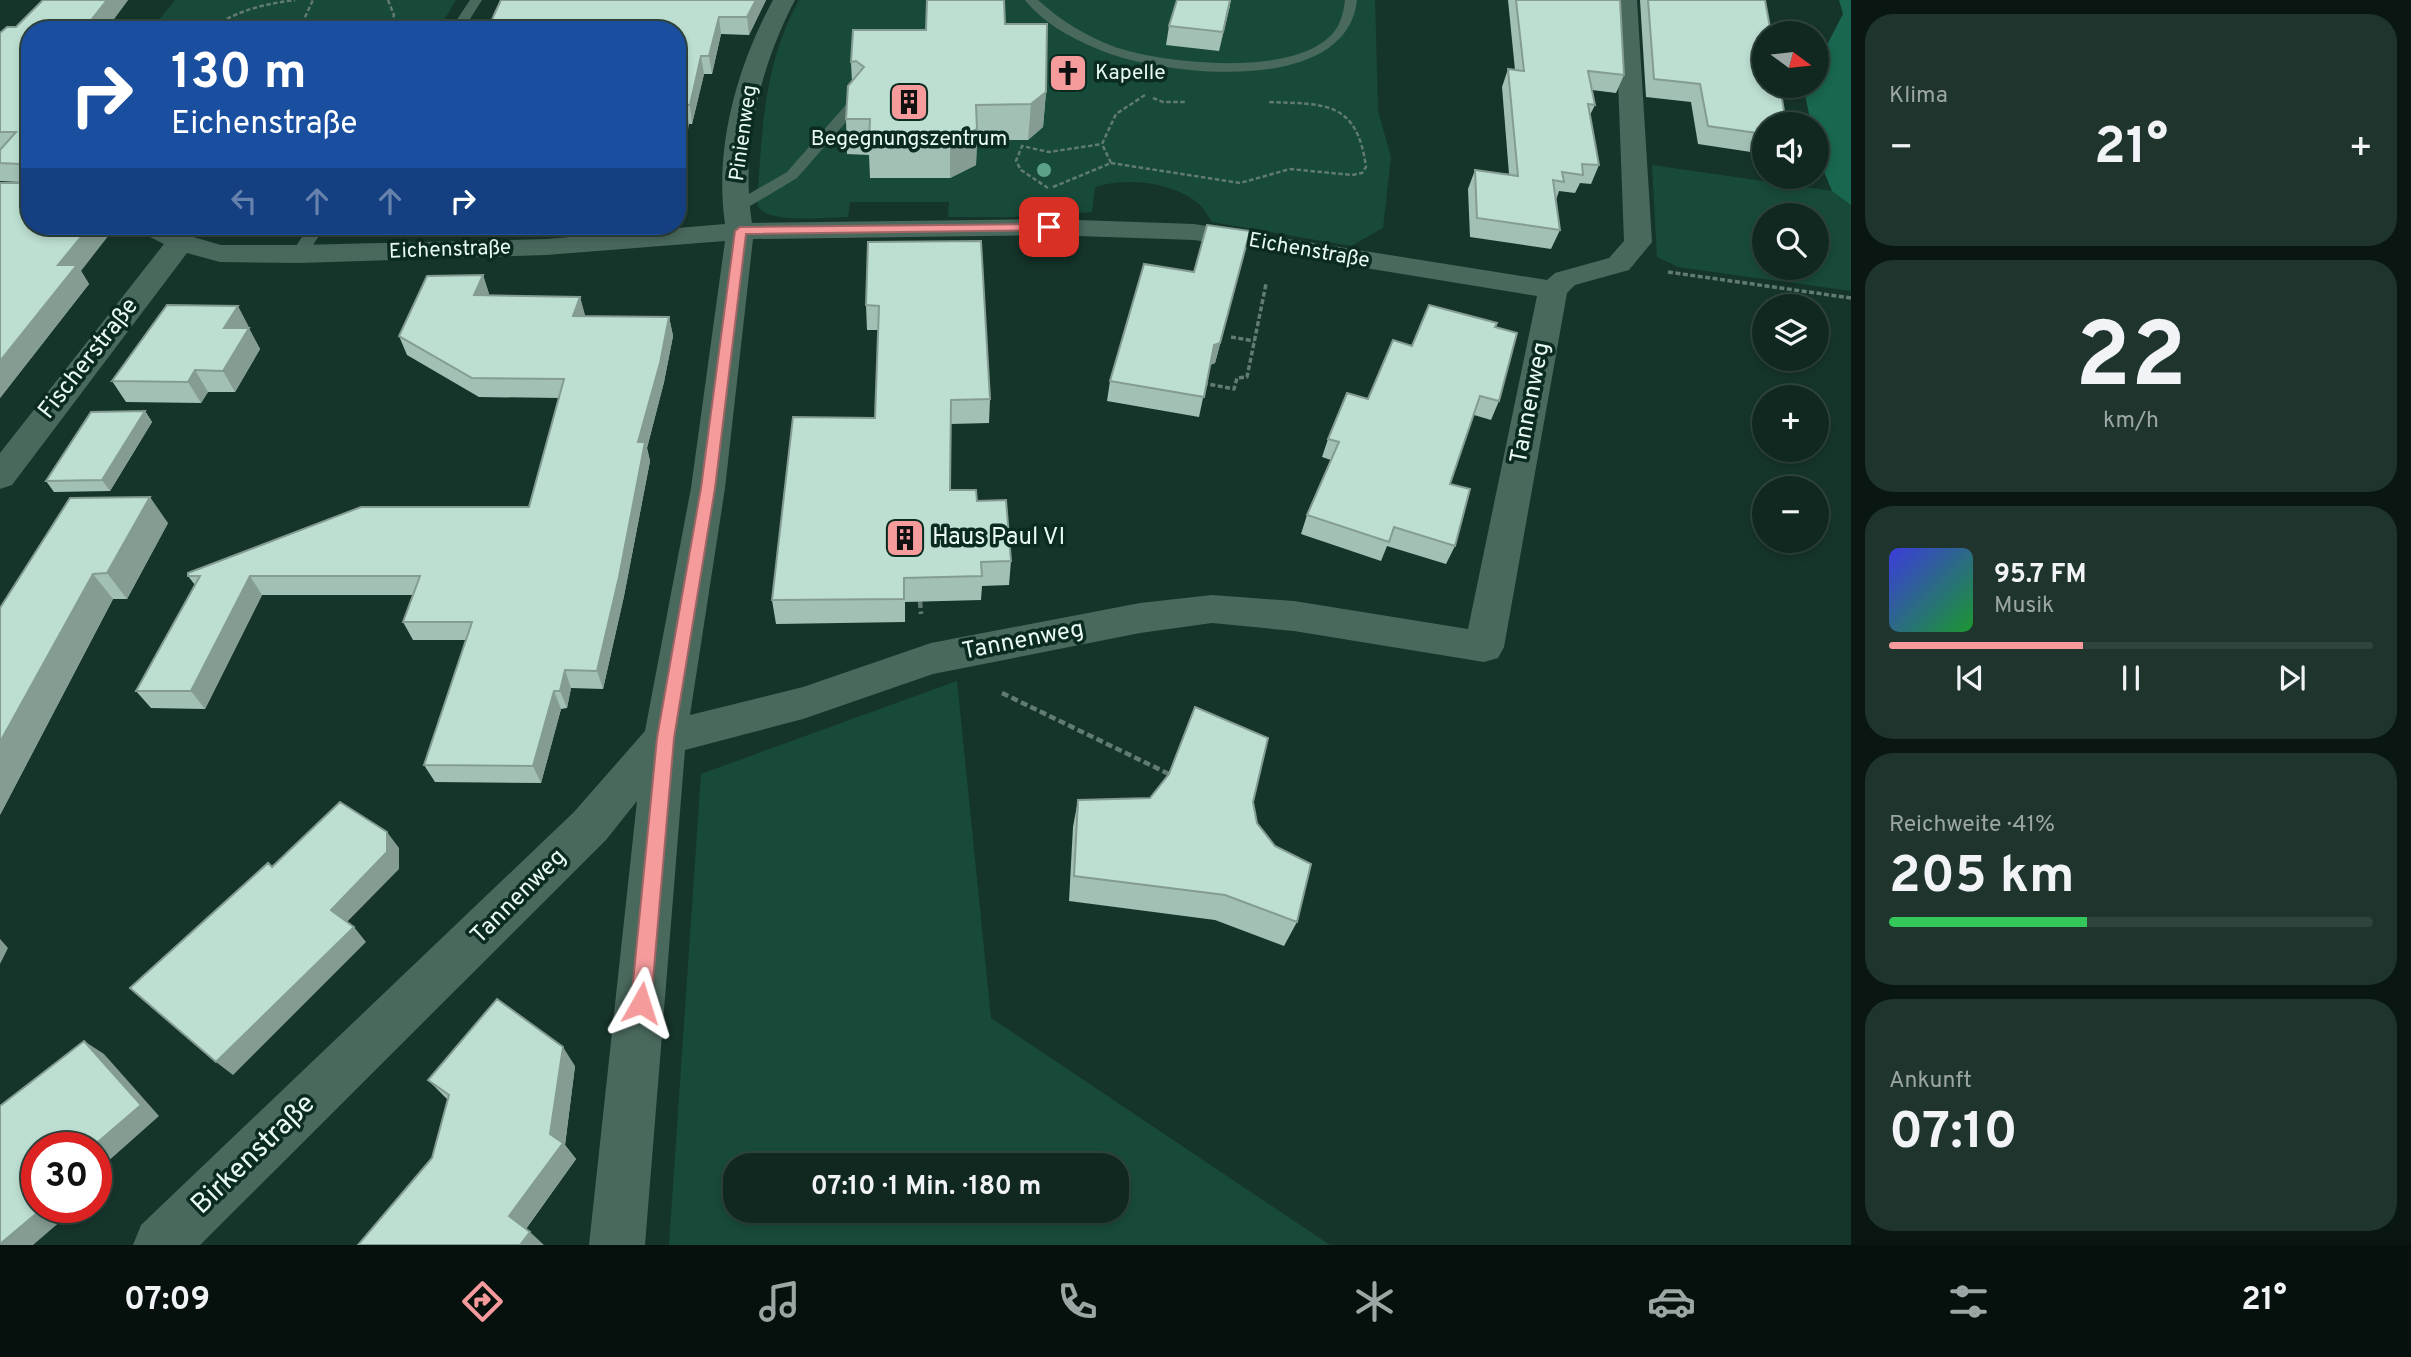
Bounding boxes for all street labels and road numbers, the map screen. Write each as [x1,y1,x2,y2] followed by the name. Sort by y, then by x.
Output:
[724,83,764,183] street label: Pinienweg
[1246,227,1372,275] street label: Eichenstraße
[388,234,512,266] street label: Eichenstraße
[32,292,146,426] street label: Fischerstraße
[1505,340,1557,466] street label: Tannenweg
[960,615,1086,667] street label: Tannenweg
[465,843,573,951] street label: Tannenweg
[184,1087,324,1223] street label: Birkenstraße

